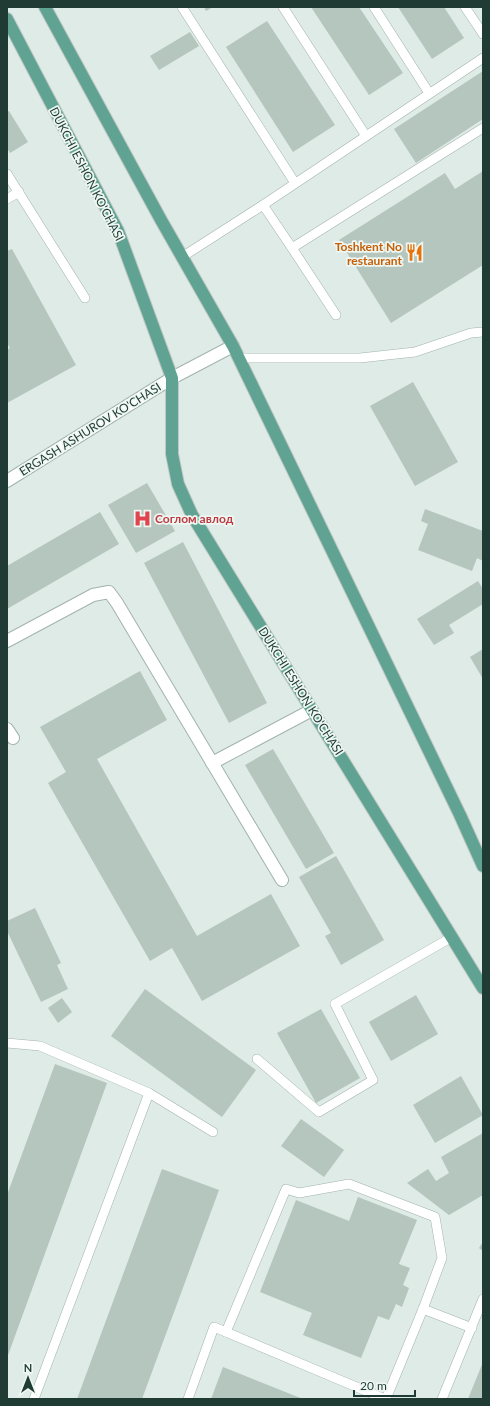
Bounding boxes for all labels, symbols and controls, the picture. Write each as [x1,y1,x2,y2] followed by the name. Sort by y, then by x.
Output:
[47,105,127,243] street label: DUKCHI ESHON KO'CHASI
[335,239,403,268] place label: Toshkent No restaurant
[405,243,425,263] restaurant icon: Toshkent No restaurant
[16,379,164,479] street label: ERGASH ASHUROV KO'CHASI
[132,508,152,528] hospital icon: Соглом авлод
[155,511,234,526] place label: Соглом авлод
[255,624,347,758] street label: DUKCHI ESHON KO'CHASI
[8,1358,48,1398] north arrow
[24,1361,32,1374] text: N
[354,1372,415,1398] scale bar
[360,1378,387,1393] text: 20 m

